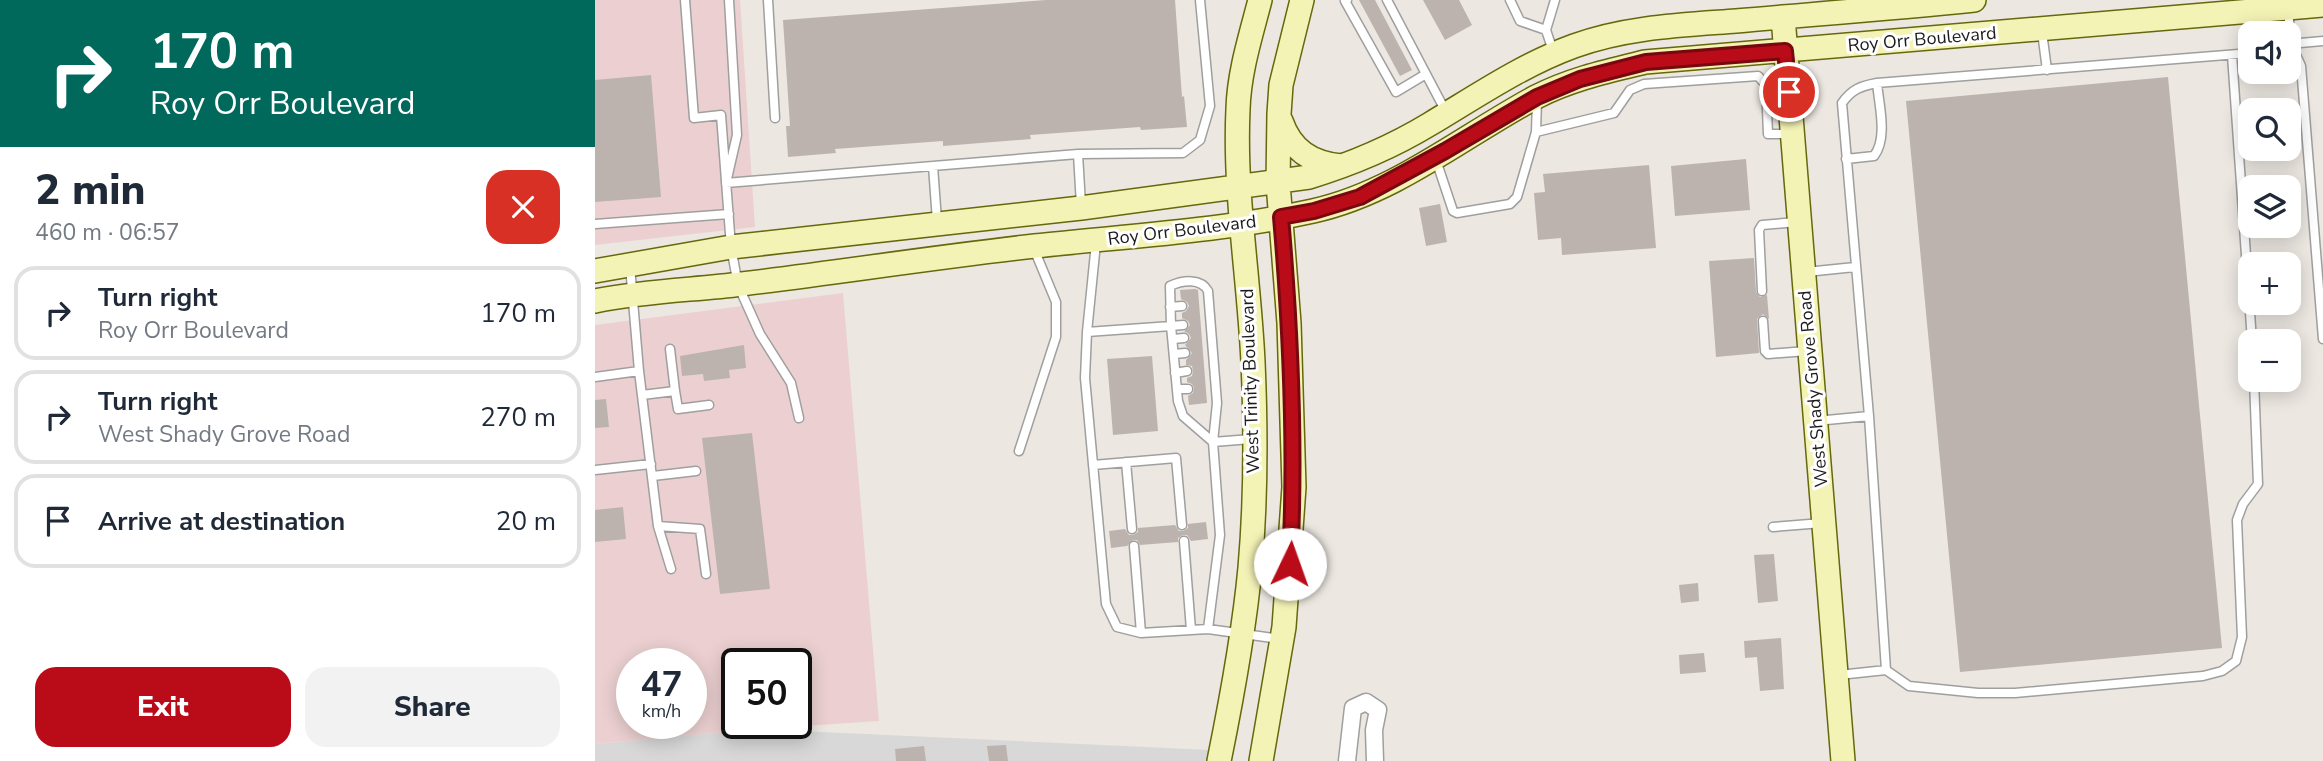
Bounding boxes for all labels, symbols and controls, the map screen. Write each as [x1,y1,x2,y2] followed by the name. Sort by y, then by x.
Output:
[150,18,294,85] text: 170 m
[1847,21,1997,57] street label: Roy Orr Boulevard
[2238,21,2301,392] map controls
[2238,21,2301,84] button: sound
[35,28,126,119] icon: right
[1759,62,1819,122] pin
[1770,73,1808,111] icon: arrive
[150,82,416,125] text: Roy Orr Boulevard
[2238,98,2301,161] button: search
[35,162,145,219] text: 2 min
[486,170,560,244] button: close
[2238,175,2301,238] button: layers
[1106,209,1258,251] street label: Roy Orr Boulevard
[35,217,180,248] text: 460 m · 06:57
[2238,252,2301,315] button: +
[98,280,217,315] text: Turn right
[1235,288,1265,474] street label: West Trinity Boulevard
[1792,290,1834,488] street label: West Shady Grove Road
[39,294,77,332] icon: right
[480,296,556,331] text: 170 m
[98,315,289,346] text: Roy Orr Boulevard
[2238,329,2301,392] button: −
[98,384,217,419] text: Turn right
[39,398,77,436] icon: right
[480,400,556,435] text: 270 m
[98,419,350,450] text: West Shady Grove Road
[39,502,77,540] icon: arrive
[98,504,345,539] text: Arrive at destination
[496,504,556,539] text: 20 m
[1253,527,1327,601] position arrow
[721,648,812,739] speed limit sign: 50
[640,661,683,708] text: 47
[35,667,291,747] button: Exit
[305,667,560,747] button: Share
[642,699,681,723] text: km/h

